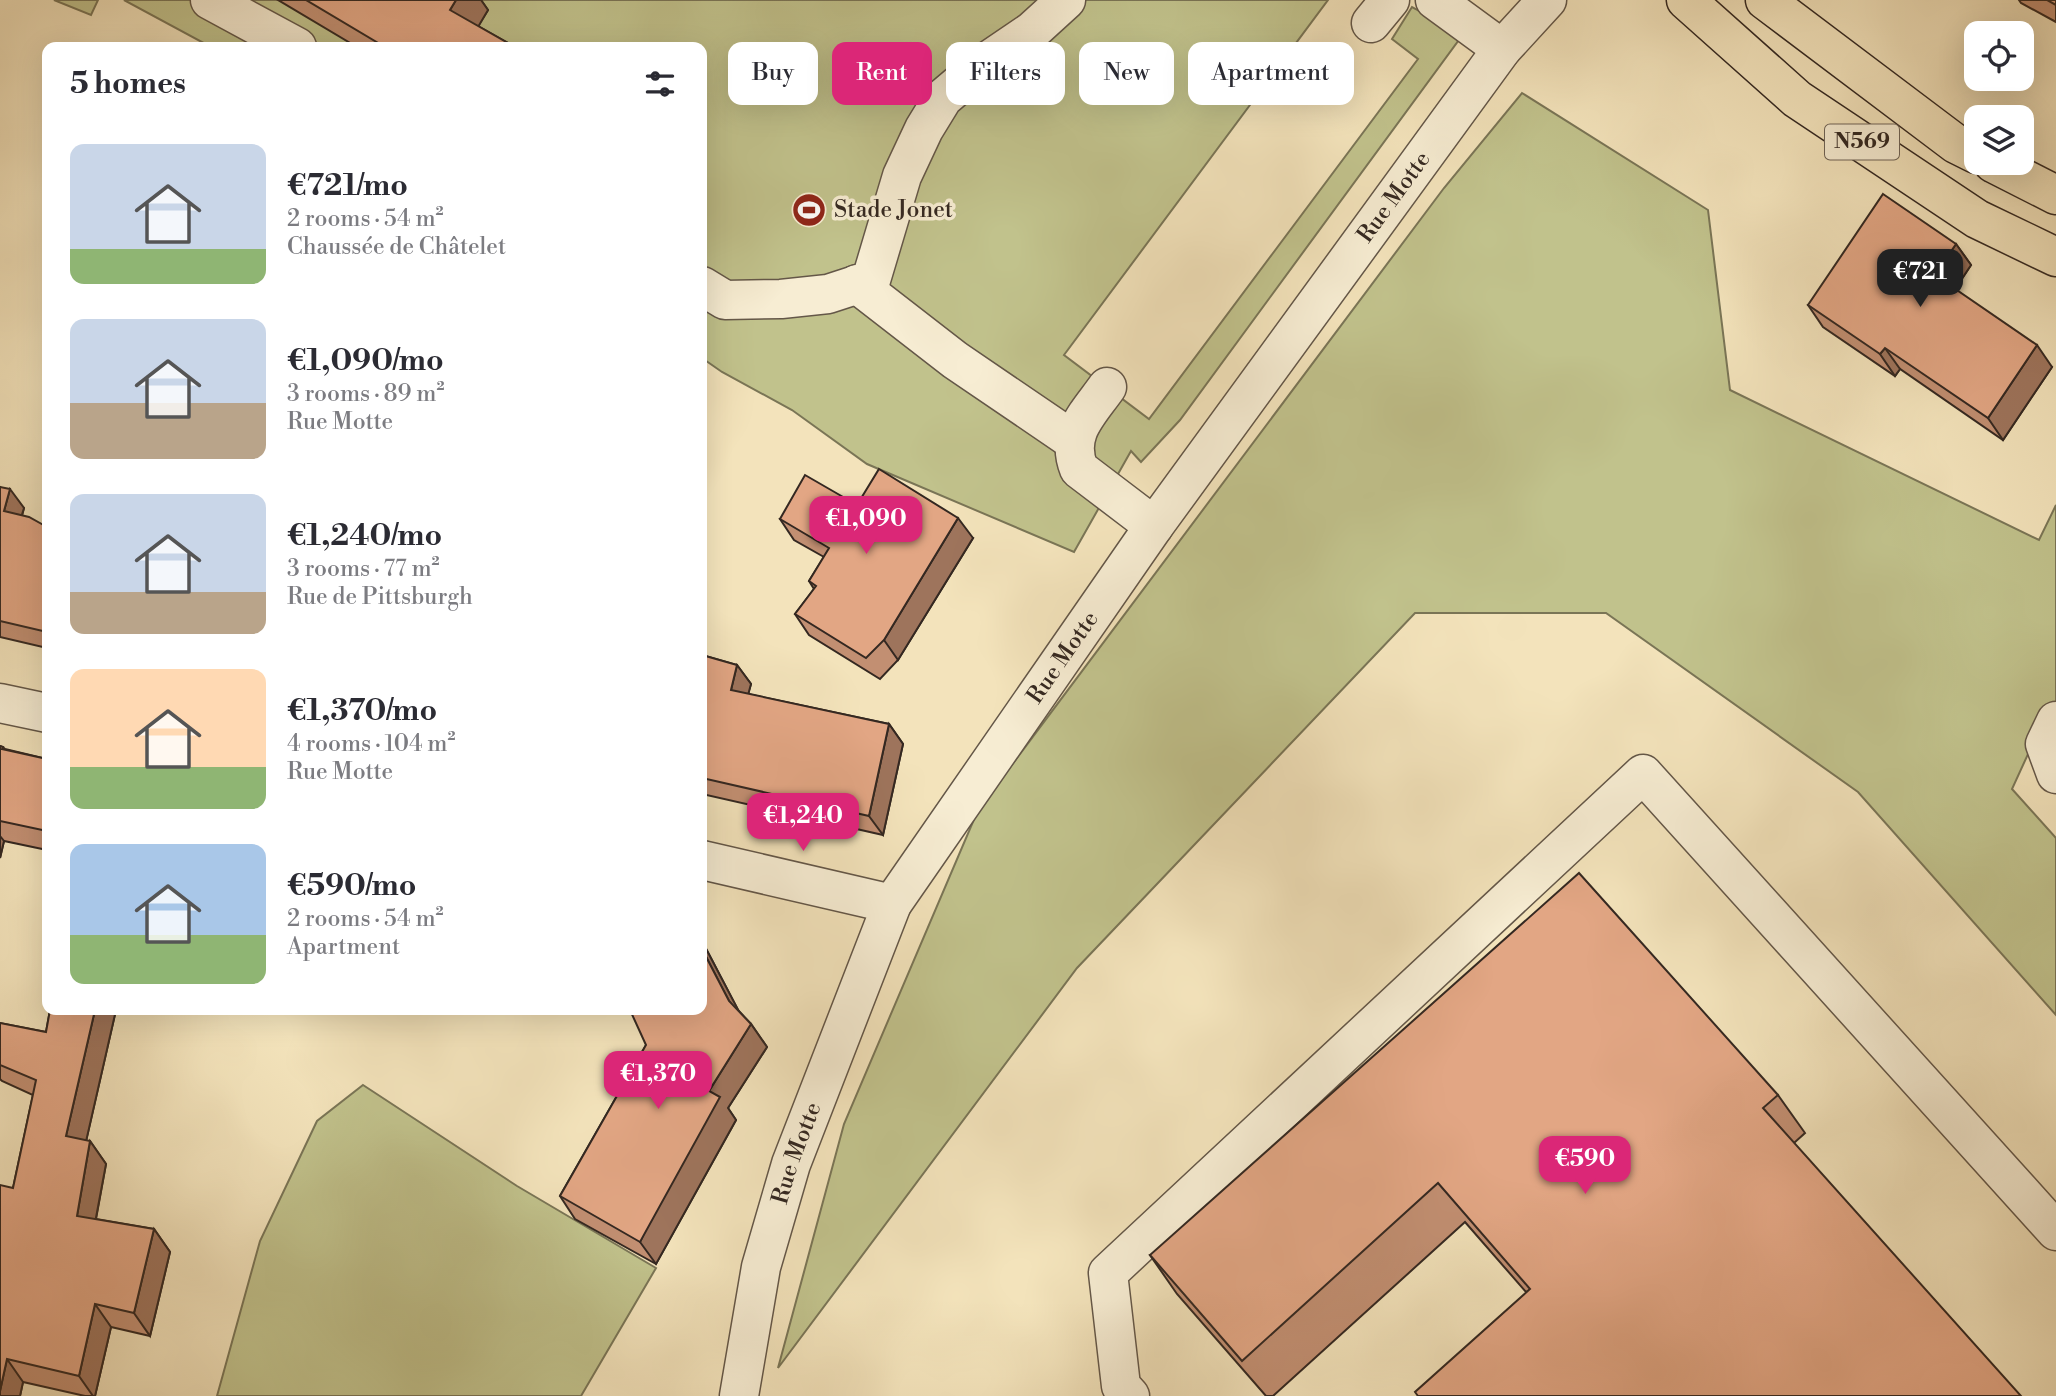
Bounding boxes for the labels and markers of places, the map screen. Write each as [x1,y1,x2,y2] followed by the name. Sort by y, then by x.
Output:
[790,191,828,229] sports icon: Stade Jonet
[834,196,953,224] place label: Stade Jonet
[1879,250,1961,309] pin: €721
[809,496,923,556] pin: €1,090
[746,794,860,853] pin: €1,240
[601,1052,715,1111] pin: €1,370
[1544,1136,1626,1196] pin: €590

